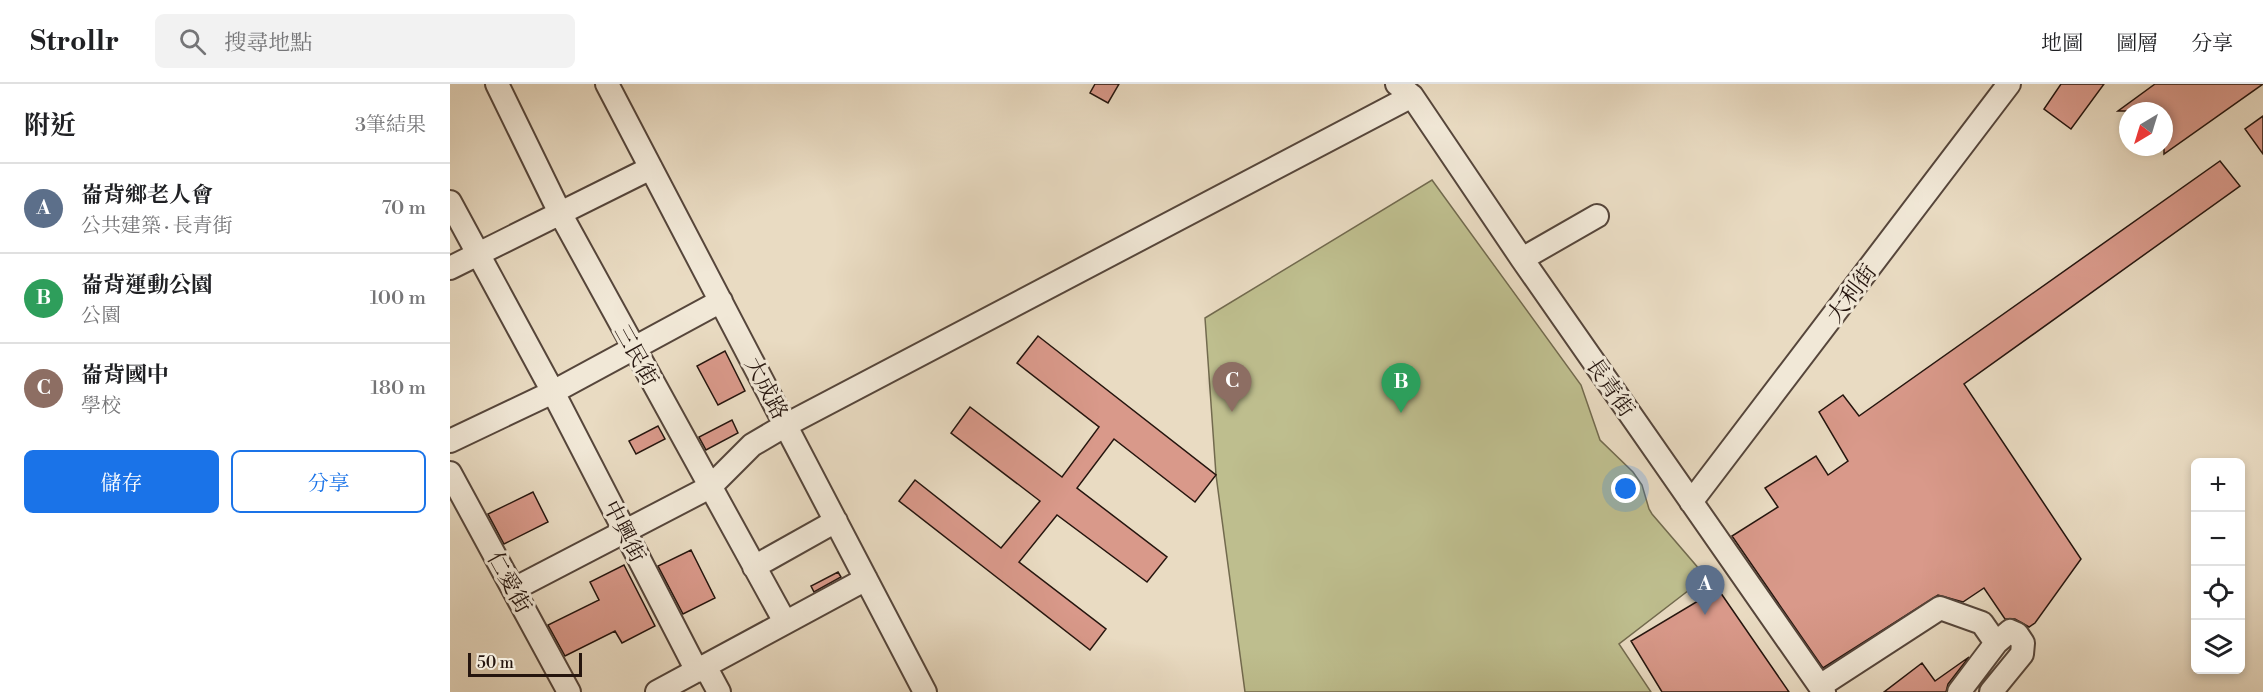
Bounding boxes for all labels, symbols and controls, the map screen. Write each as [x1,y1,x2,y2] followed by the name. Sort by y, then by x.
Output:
[155,14,575,68] search box
[30,24,119,59] text: Strollr
[176,25,209,58] icon: search
[224,30,312,57] text: 搜尋地點
[2041,31,2083,57] text: 地圖
[2116,31,2158,57] text: 圖層
[2191,31,2233,57] text: 分享
[2119,102,2173,156] north arrow
[24,110,76,142] text: 附近
[355,113,426,138] text: 3筆結果
[81,182,213,209] text: 崙背鄉老人會
[36,196,51,221] text: A
[382,196,426,221] text: 70 m
[81,214,233,239] text: 公共建築 · 長青街
[1822,259,1883,328] street label: 大利街
[81,272,213,299] text: 崙背運動公園
[36,286,51,311] text: B
[370,286,426,311] text: 100 m
[81,304,121,329] text: 公園
[608,320,663,391] street label: 三民街
[738,353,793,424] street label: 大成路
[1580,353,1640,423] street label: 長青街
[81,362,169,389] text: 崙背國中
[1212,362,1252,412] pin: C
[1382,364,1420,413] pin: B
[36,376,51,401] text: C
[371,376,426,401] text: 180 m
[81,394,121,419] text: 學校
[24,450,219,513] button: 儲存
[231,450,426,513] button: 分享
[2191,458,2245,674] map controls
[2191,458,2245,512] button: +
[1611,474,1640,503] your location
[597,496,651,567] street label: 中興街
[2191,512,2245,566] button: −
[481,547,536,618] street label: 仁愛街
[1686,566,1724,615] pin: A
[2191,566,2245,620] button: locate
[2191,620,2245,674] button: layers
[468,650,582,678] scale bar
[477,653,514,673] text: 50 m

